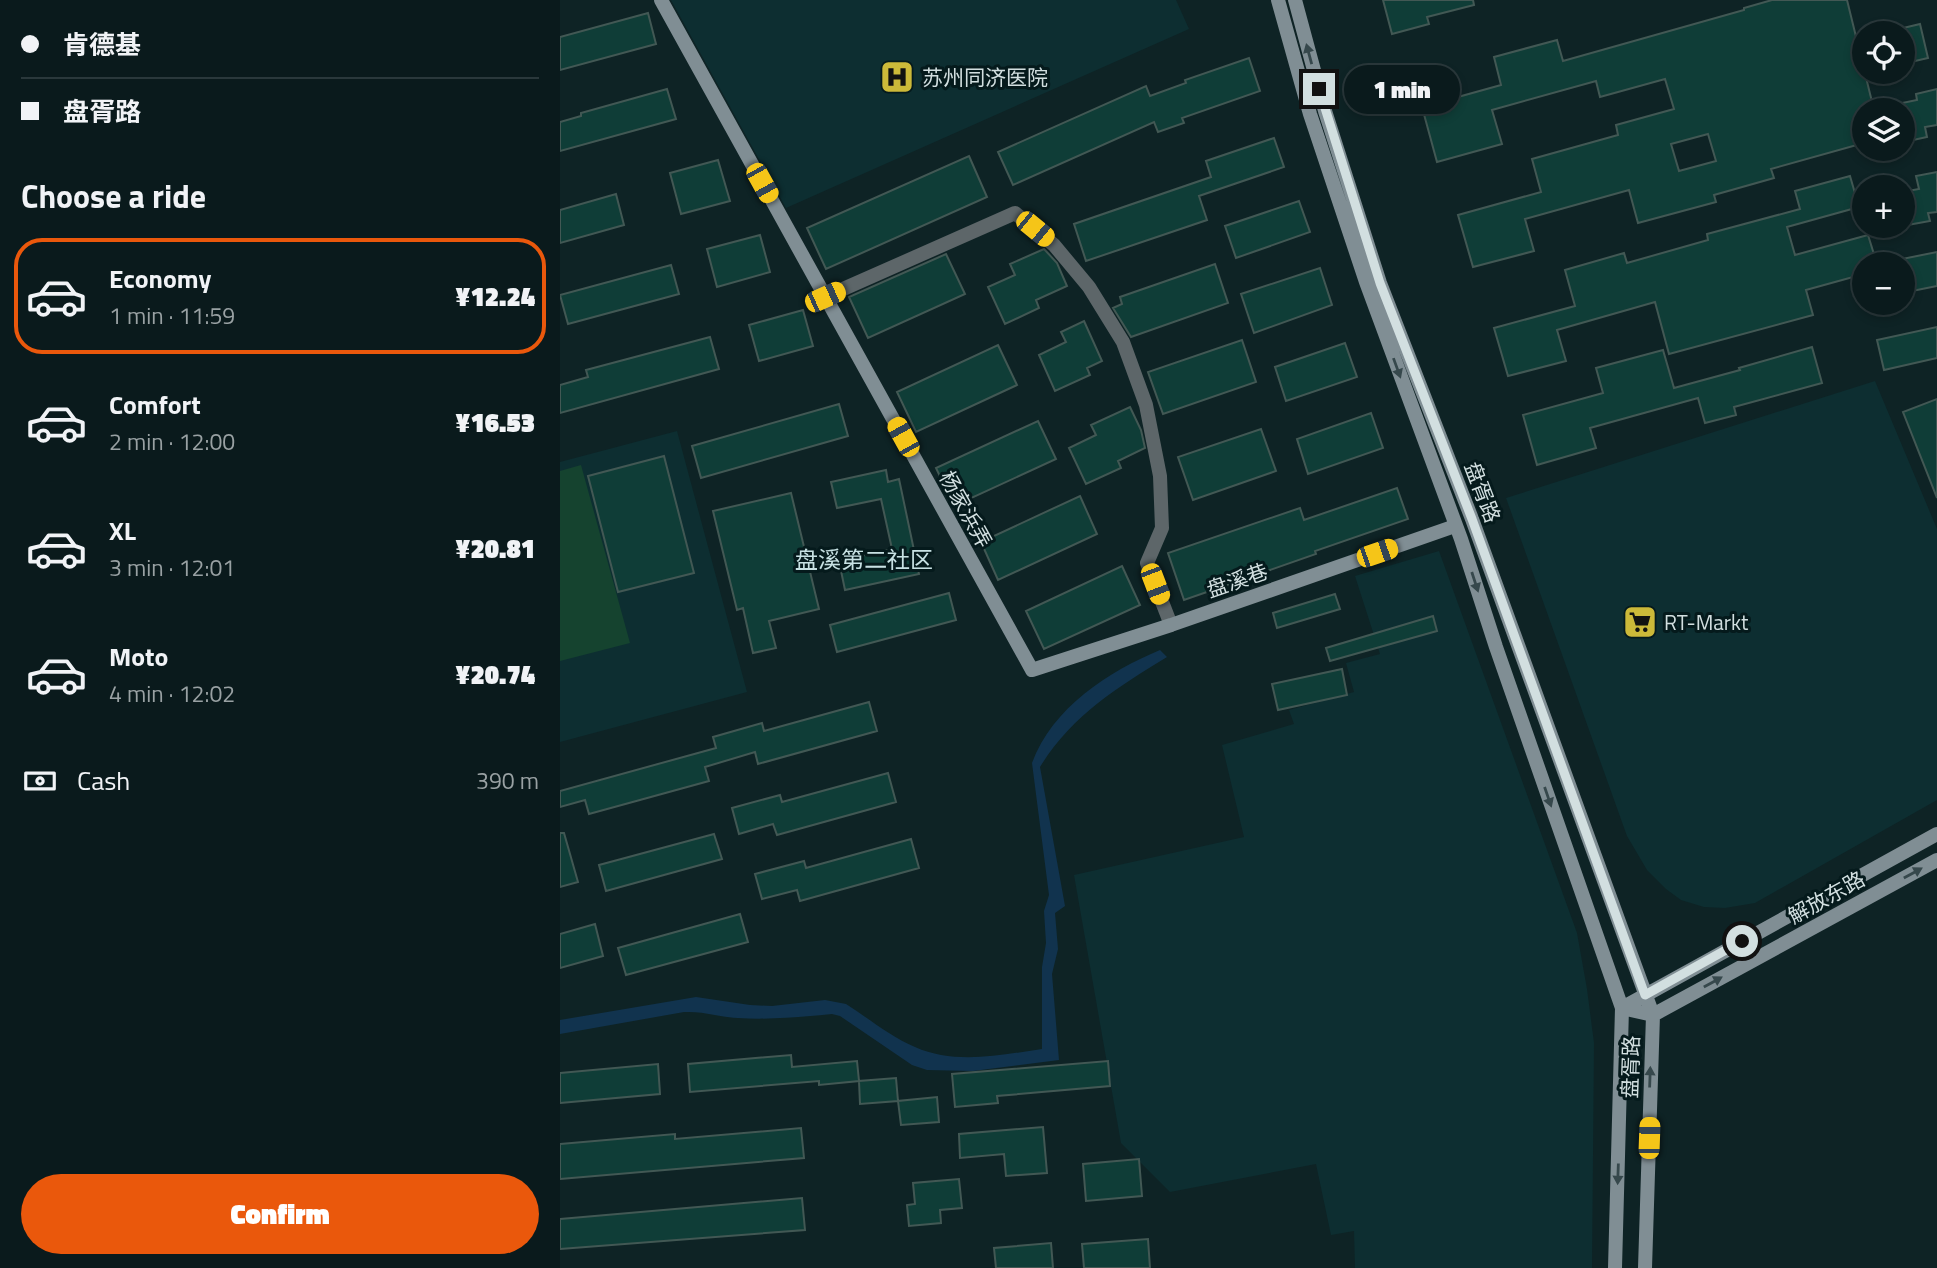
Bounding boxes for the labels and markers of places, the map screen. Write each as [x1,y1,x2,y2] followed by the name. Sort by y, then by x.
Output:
[878,58,916,96] hospital icon: 苏州同济医院
[922,61,1048,93] place label: 苏州同济医院
[1621,603,1659,641] supermarket icon: RT-Markt
[1664,606,1749,638] place label: RT-Markt

